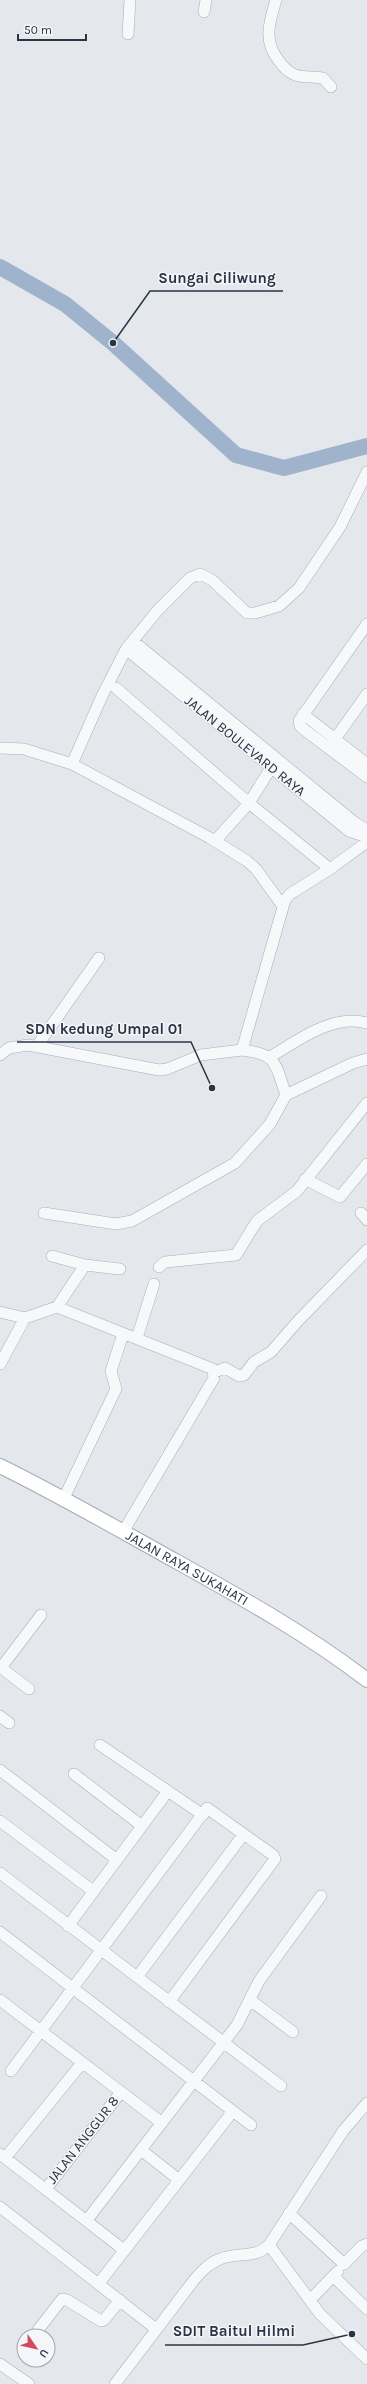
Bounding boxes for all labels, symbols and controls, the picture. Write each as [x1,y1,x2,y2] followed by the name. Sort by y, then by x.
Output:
[18,16,86,42] scale bar
[24,23,52,37] text: 50 m
[150,264,283,291] callout: Sungai Ciliwung
[158,269,276,287] text: Sungai Ciliwung
[181,692,309,800] street label: JALAN BOULEVARD RAYA
[17,1015,191,1042] callout: SDN kedung Umpal 01
[25,1020,183,1038] text: SDN kedung Umpal 01
[123,1527,251,1609] street label: JALAN RAYA SUKAHATI
[44,2093,122,2187] street label: JALAN ANGGUR 8
[165,2318,303,2345] callout: SDIT Baitul Hilmi
[173,2322,295,2340] text: SDIT Baitul Hilmi
[16,2328,56,2368] north arrow
[36,2347,51,2360] text: U

